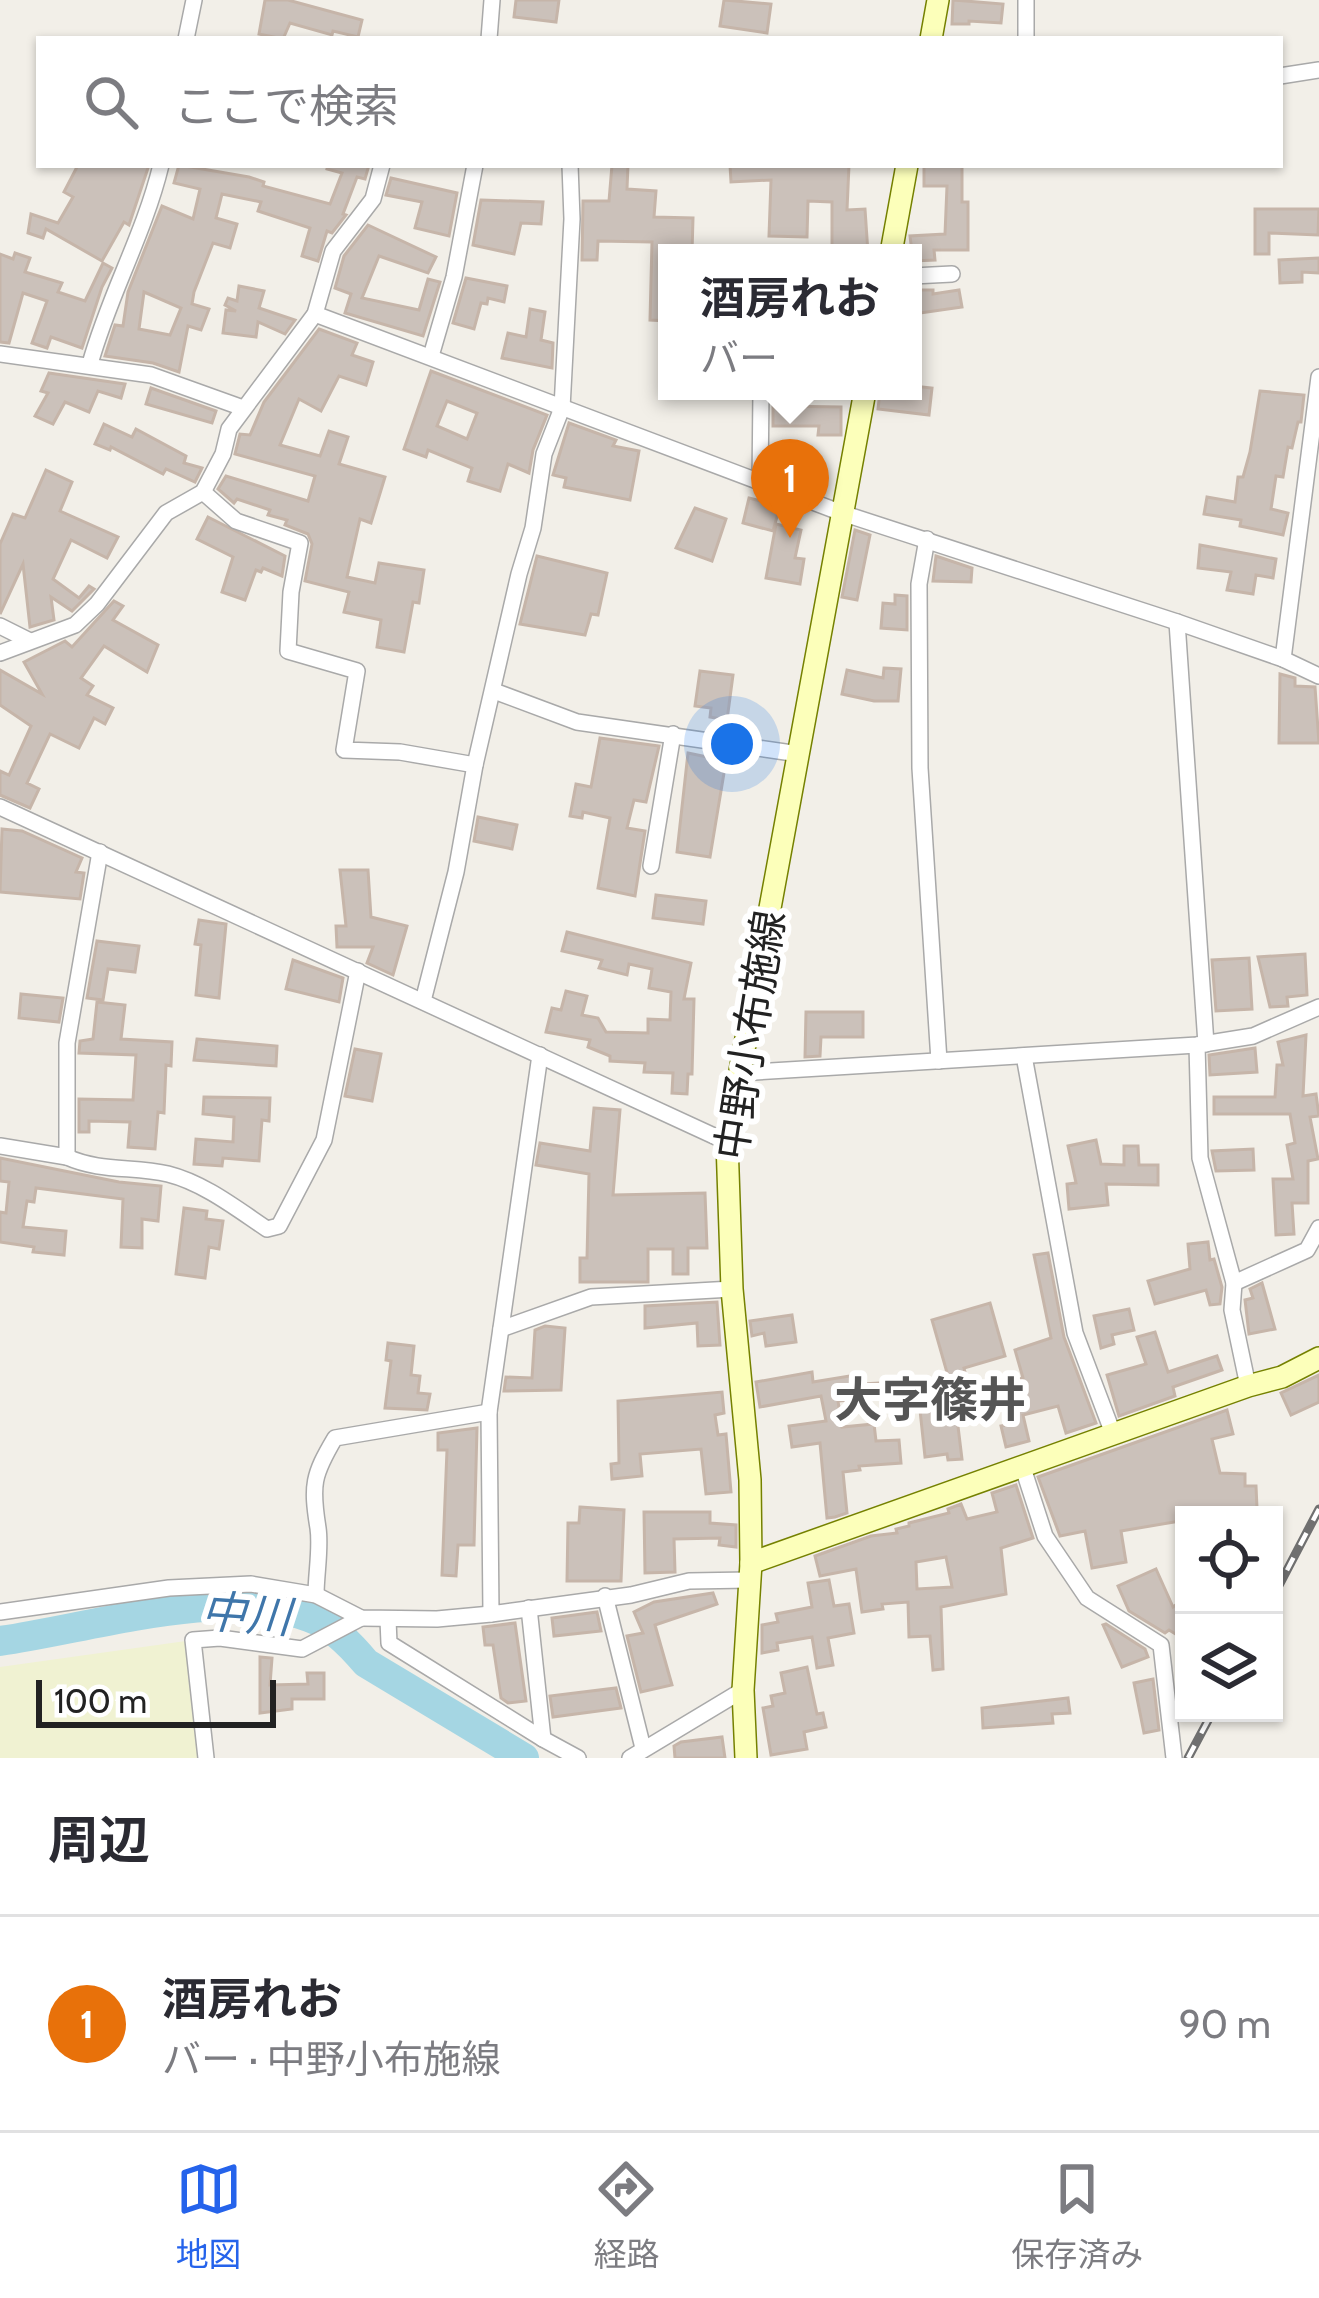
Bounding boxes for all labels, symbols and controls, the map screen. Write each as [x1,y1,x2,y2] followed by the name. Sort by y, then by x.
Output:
[36,36,1283,168] search box
[78,69,144,135] icon: search
[174,79,399,133] text: ここで検索
[658,244,922,400] popup
[700,271,880,325] text: 酒房れお
[700,334,778,382] text: バー
[751,439,829,538] pin: 1
[702,714,762,774] your location
[705,906,795,1164] street label: 中野小布施線
[834,1371,1026,1429] district label: 大字篠井
[1175,1506,1283,1722] map controls
[1175,1506,1283,1614] button: locate
[199,1584,297,1644] water label: 中川
[1175,1614,1283,1722] button: layers
[36,1674,276,1727] scale bar
[54,1681,147,1721] text: 100 m
[48,1809,150,1871] text: 周辺
[162,1972,342,2026] text: 酒房れお
[80,2000,94,2048] text: 1
[1179,2000,1271,2048] text: 90 m
[162,2035,501,2083] text: バー · 中野小布施線
[176,2156,242,2276] tab: 地図
[593,2156,659,2276] tab: 経路
[1011,2156,1143,2276] tab: 保存済み

